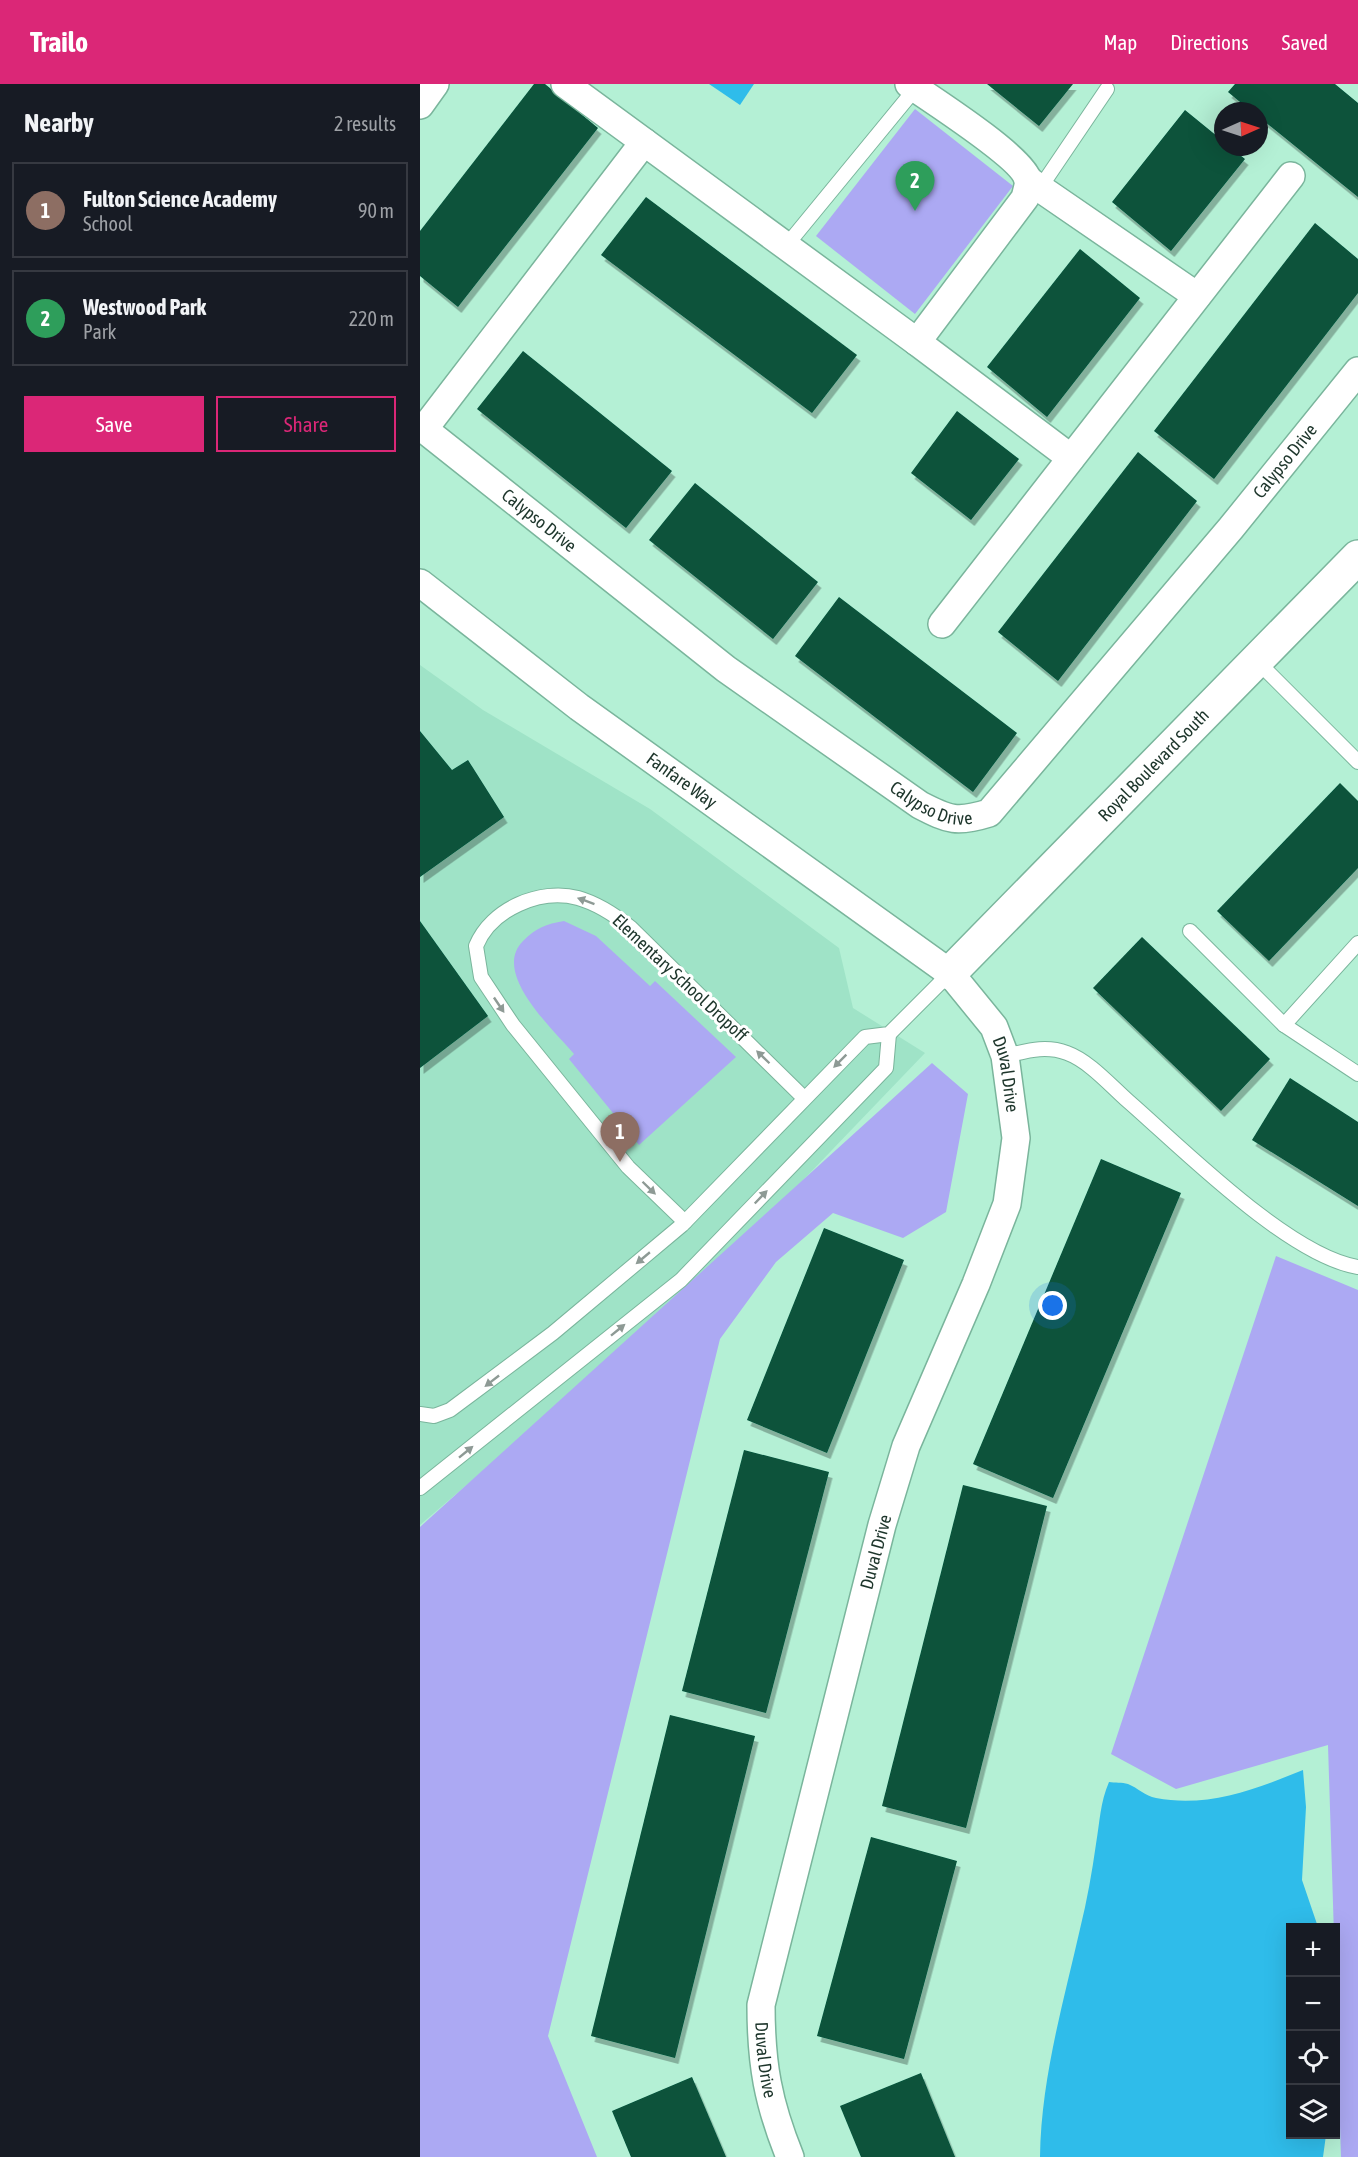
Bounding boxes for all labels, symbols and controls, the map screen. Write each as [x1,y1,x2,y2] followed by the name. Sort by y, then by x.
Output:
[30,26,88,58] text: Trailo
[1103,30,1137,54] text: Map
[1170,30,1249,54] text: Directions
[1282,30,1328,54] text: Saved
[1214,102,1268,156] north arrow
[24,108,94,138] text: Nearby
[334,112,396,135] text: 2 results
[896,162,934,211] pin: 2
[83,186,277,212] text: Fulton Science Academy
[41,199,50,222] text: 1
[358,199,394,222] text: 90 m
[83,212,133,235] text: School
[83,294,206,320] text: Westwood Park
[41,307,50,330] text: 2
[349,307,394,330] text: 220 m
[83,320,116,343] text: Park
[24,396,204,452] button: Save
[216,396,396,452] button: Share
[1248,419,1321,502] street label: Calypso Drive
[498,484,581,556] street label: Calypso Drive
[1094,704,1213,825] street label: Royal Boulevard South
[643,748,721,813] street label: Fanfare Way
[886,776,974,829] street label: Calypso Drive
[577,896,595,906] one-way arrow
[609,910,752,1046] street label: Elementary School Dropoff
[494,996,505,1013] one-way arrow
[989,1033,1023,1113] street label: Duval Drive
[756,1050,770,1064] one-way arrow
[834,1054,848,1068] one-way arrow
[600,1112,640,1162] pin: 1
[642,1181,657,1195] one-way arrow
[753,1191,767,1205] one-way arrow
[636,1251,651,1264] one-way arrow
[1038,1291,1067,1320] your location
[610,1323,626,1336] one-way arrow
[484,1374,499,1386] one-way arrow
[458,1445,474,1458] one-way arrow
[855,1512,896,1592] street label: Duval Drive
[1286,1923,1340,2139] map controls
[1286,1923,1340,1977] button: +
[1286,1977,1340,2031] button: −
[751,2021,781,2100] street label: Duval Drive
[1286,2031,1340,2085] button: locate
[1286,2085,1340,2139] button: layers

